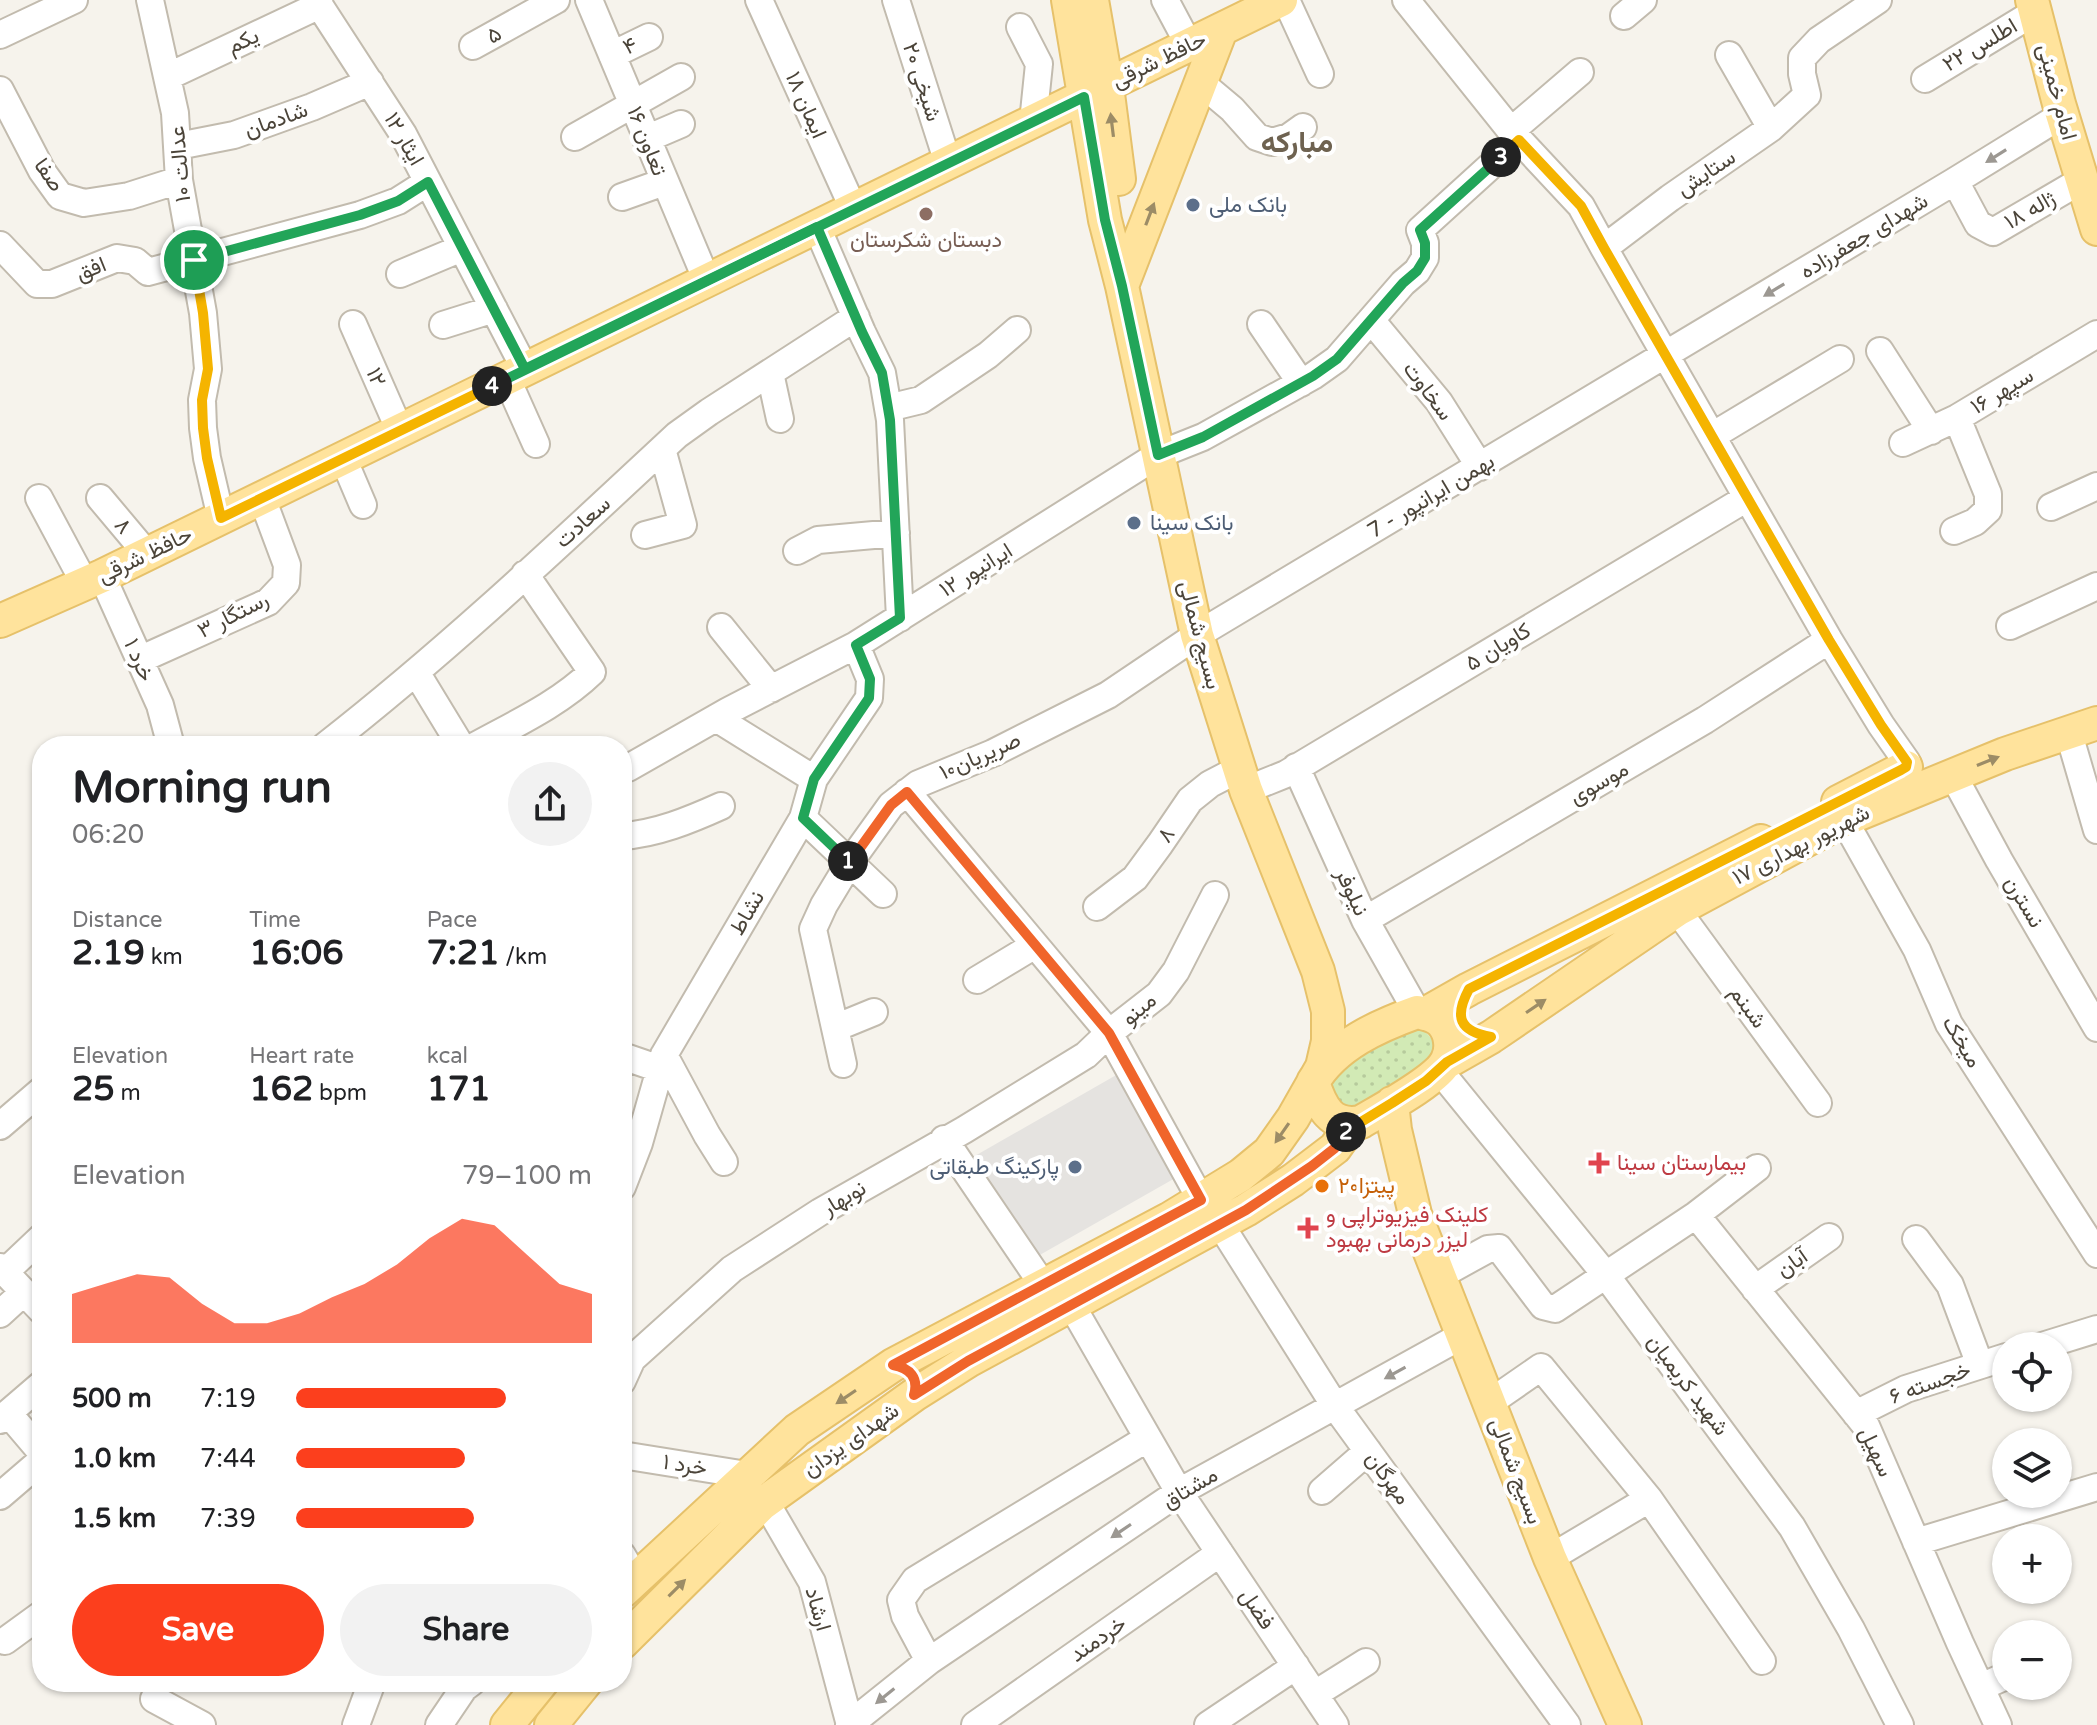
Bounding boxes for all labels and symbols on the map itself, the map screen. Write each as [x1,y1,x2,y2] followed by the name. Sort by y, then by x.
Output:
[1938,13,2022,77] street label: اطلس ۲۲
[482,20,506,50] street label: ۵
[223,22,263,60] street label: یکم
[1108,26,1210,94] street label: حافظ شرقی
[619,32,641,60] street label: ۴
[897,39,947,125] street label: شیخی ۲۰
[2031,41,2082,143] street label: امام خمینی
[780,68,832,142] street label: ایمان ۱۸
[241,96,311,144] street label: شادمان
[621,102,673,180] street label: تعاون ۱۶
[378,108,430,170] street label: ایثار ۱۲
[1105,112,1118,137] one-way arrow
[1261,124,1333,161] district label: مبارکه
[164,125,196,203] street label: عدالت ۱۰
[1481,137,1521,177] pin: 3
[1672,144,1740,202] street label: ستایش
[1985,148,2007,162] one-way arrow
[28,153,70,197] street label: صفا
[2000,185,2061,235] street label: ژاله ۱۸
[1795,188,1933,284] street label: شهدای جعفرزاده
[1209,192,1287,218] place label: بانک ملی
[1184,196,1202,214] marker: بانک ملی
[1144,202,1157,226] one-way arrow
[917,205,935,223] marker: دبستان شکرستان
[160,226,228,294] pin
[850,227,1002,253] place label: دبستان شکرستان
[72,251,110,287] street label: افق
[1763,283,1785,297] one-way arrow
[1397,356,1459,426] street label: سخاوت
[1966,362,2039,421] street label: سپهر ۱۶
[360,364,392,390] street label: ۱۲
[472,366,512,406] pin: 4
[1363,448,1500,545] street label: بهمن ایرانپور - 7
[550,490,616,554] street label: سعادت
[1150,510,1233,536] place label: بانک سینا
[109,513,137,539] street label: ۸
[1125,514,1143,532] marker: بانک سینا
[94,521,196,589] street label: حافظ شرقی
[935,537,1018,603] street label: ایرانپور ۱۲
[1172,578,1227,692] street label: بسیج شمالی
[193,586,273,644] street label: رستگار ۳
[1461,617,1536,677] street label: کاویان ۵
[118,635,160,685] street label: خرد ۱
[935,727,1025,785] street label: صریریان۱۰
[1976,754,2000,767] one-way arrow
[1565,756,1633,810] street label: موسوی
[1728,799,1874,891] street label: ۱۷ شهریور بهداری
[1152,822,1180,848] street label: ۸
[828,841,868,881] pin: 1
[1329,863,1374,920] street label: نیلوفر
[1999,872,2049,932] street label: نسترن
[724,886,770,940] street label: نشاط
[1723,981,1772,1034] street label: شبنم
[1117,987,1161,1031] street label: مینو
[1526,998,1547,1013] one-way arrow
[1937,1012,1987,1072] street label: میخک
[1326,1112,1366,1152] pin: 2
[1275,1123,1290,1144] one-way arrow
[1617,1150,1746,1176] place label: بیمارستان سینا
[1588,1152,1610,1174] marker: بیمارستان سینا
[930,1154,1059,1181] place label: پارکینگ طبقاتی
[1066,1158,1084,1176] marker: پارکینگ طبقاتی
[1338,1173,1395,1200] place label: پیتزا۲۰
[816,1175,871,1222] street label: نوبهار
[1313,1177,1331,1195] marker: پیتزا۲۰
[1326,1202,1488,1253] place label: کلینک فیزیوتراپی و لیزر درمانی بهبود
[1297,1217,1319,1239] marker: کلینک فیزیوتراپی و لیزر درمانی بهبود
[1771,1242,1814,1283] street label: آبان
[1641,1329,1735,1441] street label: شهید کریمیان
[1886,1356,1974,1410] street label: خجسته ۶
[1384,1366,1406,1380] one-way arrow
[836,1389,857,1404] one-way arrow
[798,1397,904,1483] street label: شهدای یزدان
[1483,1414,1548,1528] street label: بسیج شمالی
[1853,1423,1899,1481] street label: سهیل
[1360,1446,1416,1510] street label: مهرگان
[661,1449,709,1481] street label: خرد ۱
[1158,1461,1222,1515] street label: مشتاق
[1111,1523,1132,1538] one-way arrow
[667,1579,686,1598] one-way arrow
[799,1584,837,1634] street label: ارشاد
[1234,1584,1280,1634] street label: فضل
[1065,1610,1131,1668] street label: خردمند
[875,1687,895,1704] one-way arrow

